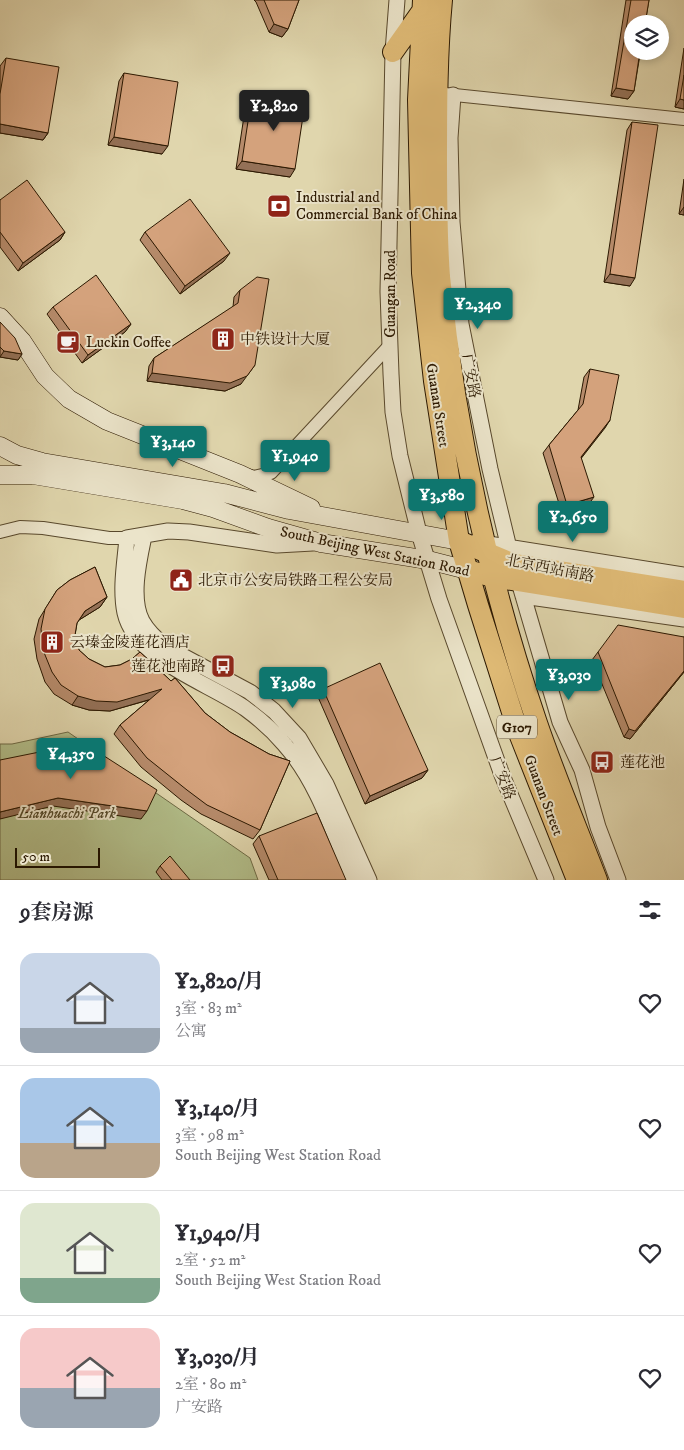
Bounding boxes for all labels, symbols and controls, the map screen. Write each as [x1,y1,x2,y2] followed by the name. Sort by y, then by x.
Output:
[624,15,669,60] map controls
[624,15,669,60] button: layers
[233,90,315,132] pin: ¥2,820
[250,96,298,116] text: ¥2,820
[296,188,458,224] place label: Industrial and Commercial Bank of China
[266,193,292,219] bank icon: Industrial and Commercial Bank of China
[381,250,400,338] street label: Guangan Road
[437,288,519,330] pin: ¥2,340
[455,294,501,314] text: ¥2,340
[210,326,236,352] building icon: 中铁设计大厦
[55,329,81,355] cafe icon: Luckin Coffee
[240,330,330,349] place label: 中铁设计大厦
[86,333,171,352] place label: Luckin Coffee
[457,352,484,400] street label: 广安路
[421,362,454,449] street label: Guanan Street
[132,426,214,468] pin: ¥3,140
[151,432,195,452] text: ¥3,140
[254,440,336,482] pin: ¥1,940
[272,446,318,466] text: ¥1,940
[401,478,483,521] pin: ¥3,580
[419,485,465,505] text: ¥3,580
[532,500,614,543] pin: ¥2,650
[549,507,597,527] text: ¥2,650
[279,522,472,581] street label: South Beijing West Station Road
[504,551,596,586] street label: 北京西站南路
[168,567,194,593] public building icon: 北京市公安局铁路工程公安局
[198,571,393,590] place label: 北京市公安局铁路工程公安局
[39,629,65,655] building icon: 云瑧金陵莲花酒店
[70,633,190,652] place label: 云瑧金陵莲花酒店
[210,653,236,679] bus stop icon: 莲花池南路
[131,657,206,676] place label: 莲花池南路
[528,658,610,701] pin: ¥3,030
[547,665,591,685] text: ¥3,030
[252,666,334,709] pin: ¥3,980
[270,673,316,693] text: ¥3,980
[497,716,537,739] road number: G107
[30,738,112,780] pin: ¥4,350
[47,744,95,764] text: ¥4,350
[589,749,615,775] bus stop icon: 莲花池
[519,752,568,838] street label: Guanan Street
[620,753,665,772] place label: 莲花池
[486,754,519,803] street label: 广安路
[17,804,117,823] park label: Lianhuachi Park
[15,845,100,868] scale bar
[22,848,50,866] text: 50 m
[636,896,664,924] icon: filters
[20,900,93,926] text: 9套房源
[175,969,264,995] text: ¥2,820/月
[60,973,120,1033] icon: home
[636,989,664,1017] icon: heart
[175,998,242,1018] text: 3室 · 83 m²
[175,1021,207,1041] text: 公寓
[175,1096,260,1122] text: ¥3,140/月
[60,1098,120,1158] icon: home
[636,1114,664,1142] icon: heart
[175,1125,244,1145] text: 3室 · 98 m²
[175,1145,381,1165] text: South Beijing West Station Road
[175,1221,263,1247] text: ¥1,940/月
[60,1223,120,1283] icon: home
[636,1239,664,1267] icon: heart
[175,1250,246,1270] text: 2室 · 52 m²
[175,1270,381,1290] text: South Beijing West Station Road
[175,1345,260,1371] text: ¥3,030/月
[60,1348,120,1408] icon: home
[636,1364,664,1392] icon: heart
[175,1374,246,1394] text: 2室 · 80 m²
[175,1397,223,1417] text: 广安路

